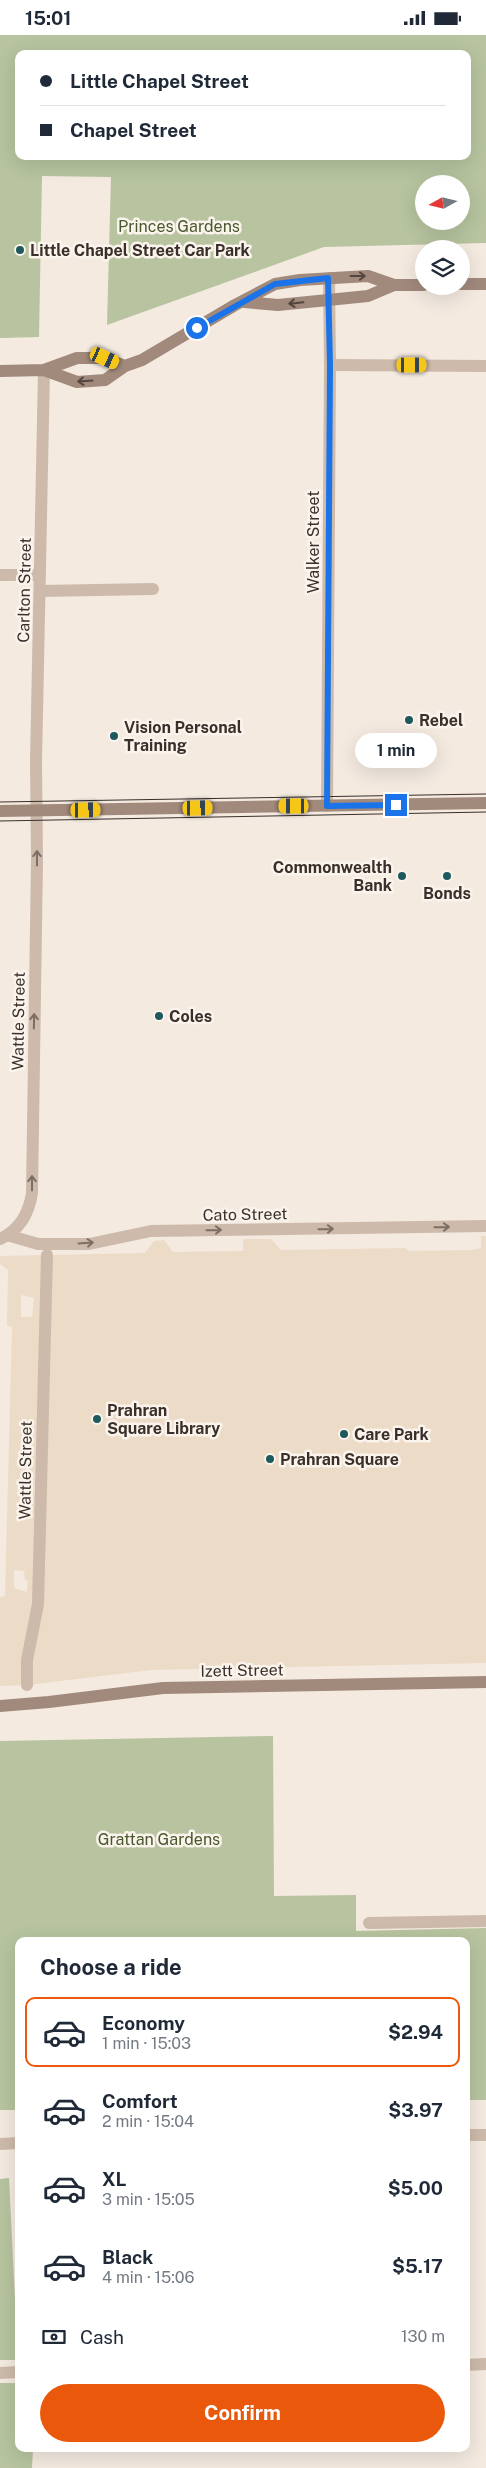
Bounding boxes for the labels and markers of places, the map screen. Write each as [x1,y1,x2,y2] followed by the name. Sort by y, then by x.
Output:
[30,241,250,260] place label: Little Chapel Street Car Park
[14,244,26,256] marker: Little Chapel Street Car Park
[419,711,463,730] place label: Rebel
[403,714,415,726] marker: Rebel
[124,718,242,755] place label: Vision Personal Training
[108,730,120,742] marker: Vision Personal Training
[273,858,392,895] place label: Commonwealth Bank
[396,870,408,882] marker: Commonwealth Bank
[441,870,453,882] marker: Bonds
[423,884,471,903] place label: Bonds
[169,1007,212,1026] place label: Coles
[153,1010,165,1022] marker: Coles
[107,1401,220,1438] place label: Prahran Square Library
[91,1413,103,1425] marker: Prahran Square Library
[354,1425,429,1444] place label: Care Park
[338,1428,350,1440] marker: Care Park
[280,1450,399,1469] place label: Prahran Square
[264,1453,276,1465] marker: Prahran Square

